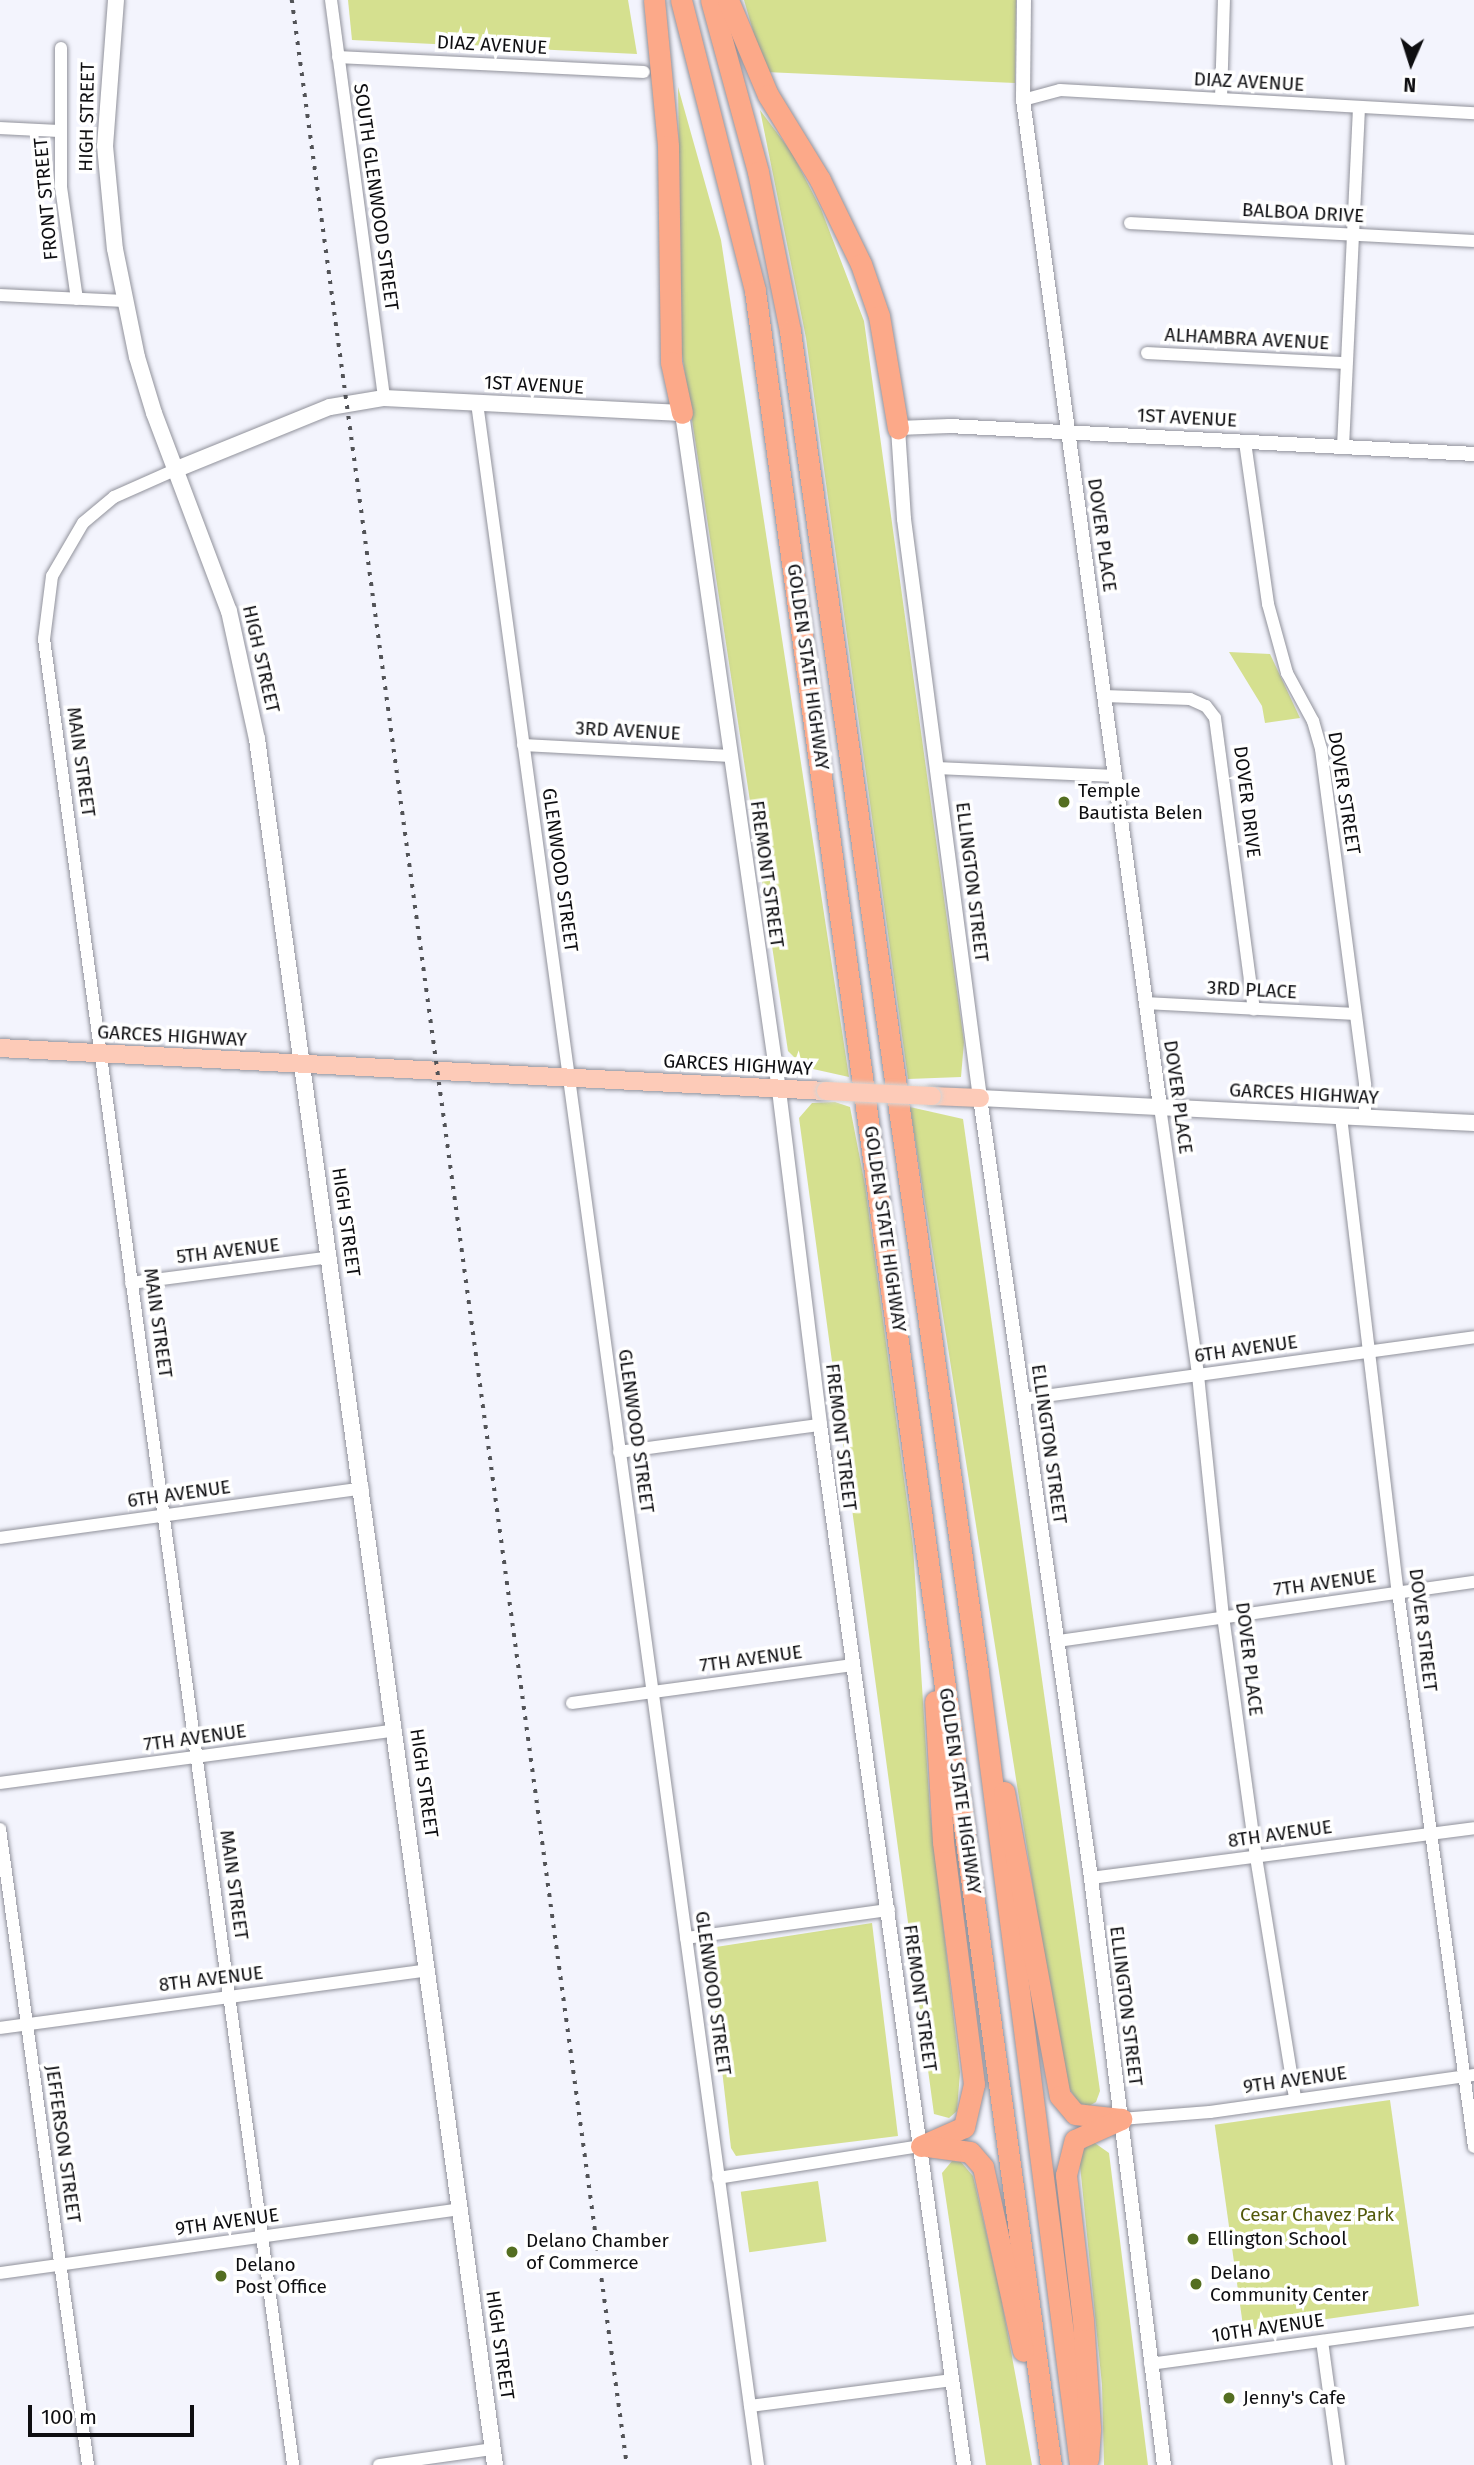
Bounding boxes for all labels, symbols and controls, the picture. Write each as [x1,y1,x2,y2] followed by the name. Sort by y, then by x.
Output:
[1376,28,1446,98] north arrow
[436,31,548,59] street label: DIAZ AVENUE
[75,62,99,172] street label: HIGH STREET
[1193,68,1305,96] street label: DIAZ AVENUE
[1403,73,1417,96] text: N
[349,82,403,312] street label: SOUTH GLENWOOD STREET
[29,137,63,261] street label: FRONT STREET
[1241,198,1365,228] street label: BALBOA DRIVE
[1164,323,1330,355] street label: ALHAMBRA AVENUE
[483,371,585,399] street label: 1ST AVENUE
[1136,404,1238,432] street label: 1ST AVENUE
[1083,477,1121,593] street label: DOVER PLACE
[782,562,834,772] street label: GOLDEN STATE HIGHWAY
[238,603,284,715] street label: HIGH STREET
[62,706,100,818] street label: MAIN STREET
[575,717,681,745] street label: 3RD AVENUE
[1323,730,1365,856] street label: DOVER STREET
[1229,745,1265,859] street label: DOVER DRIVE
[1078,780,1203,824] place label: Temple Bautista Belen
[537,787,583,953] street label: GLENWOOD STREET
[1056,794,1072,810] marker: Temple Bautista Belen
[745,799,789,949] street label: FREMONT STREET
[951,801,993,963] street label: ELLINGTON STREET
[1206,976,1298,1004] street label: 3RD PLACE
[97,1021,247,1051] street label: GARCES HIGHWAY
[1159,1039,1197,1155] street label: DOVER PLACE
[663,1050,813,1080] street label: GARCES HIGHWAY
[1229,1079,1379,1109] street label: GARCES HIGHWAY
[859,1124,911,1334] street label: GOLDEN STATE HIGHWAY
[327,1166,365,1278] street label: HIGH STREET
[175,1233,281,1269] street label: 5TH AVENUE
[139,1267,177,1379] street label: MAIN STREET
[1193,1330,1299,1368] street label: 6TH AVENUE
[613,1348,659,1514] street label: GLENWOOD STREET
[821,1362,861,1512] street label: FREMONT STREET
[1027,1363,1071,1525] street label: ELLINGTON STREET
[126,1475,232,1513] street label: 6TH AVENUE
[1272,1565,1378,1601] street label: 7TH AVENUE
[1404,1567,1442,1693] street label: DOVER STREET
[1231,1601,1267,1717] street label: DOVER PLACE
[698,1641,804,1677] street label: 7TH AVENUE
[934,1686,986,1896] street label: GOLDEN STATE HIGHWAY
[142,1720,248,1756] street label: 7TH AVENUE
[405,1727,443,1839] street label: HIGH STREET
[1226,1815,1334,1853] street label: 8TH AVENUE
[215,1829,253,1941] street label: MAIN STREET
[690,1910,736,2076] street label: GLENWOOD STREET
[898,1923,942,2073] street label: FREMONT STREET
[1105,1925,1147,2087] street label: ELLINGTON STREET
[158,1961,264,1997] street label: 8TH AVENUE
[1242,2061,1348,2099] street label: 9TH AVENUE
[41,2064,85,2224] street label: JEFFERSON STREET
[174,2203,280,2241] street label: 9TH AVENUE
[1240,2204,1394,2226] park label: Cesar Chavez Park
[1207,2228,1347,2250] place label: Ellington School
[526,2230,669,2274] place label: Delano Chamber of Commerce
[1185,2231,1201,2247] marker: Ellington School
[504,2244,520,2260] marker: Delano Chamber of Commerce
[235,2254,327,2298] place label: Delano Post Office
[1210,2262,1369,2306] place label: Delano Community Center
[213,2268,229,2284] marker: Delano Post Office
[1188,2276,1204,2292] marker: Delano Community Center
[481,2289,519,2401] street label: HIGH STREET
[1210,2309,1326,2347] street label: 10TH AVENUE
[1243,2387,1346,2409] place label: Jenny's Cafe
[1221,2390,1237,2406] marker: Jenny's Cafe
[32,2392,198,2436] scale bar
[41,2404,97,2430] text: 100 m

